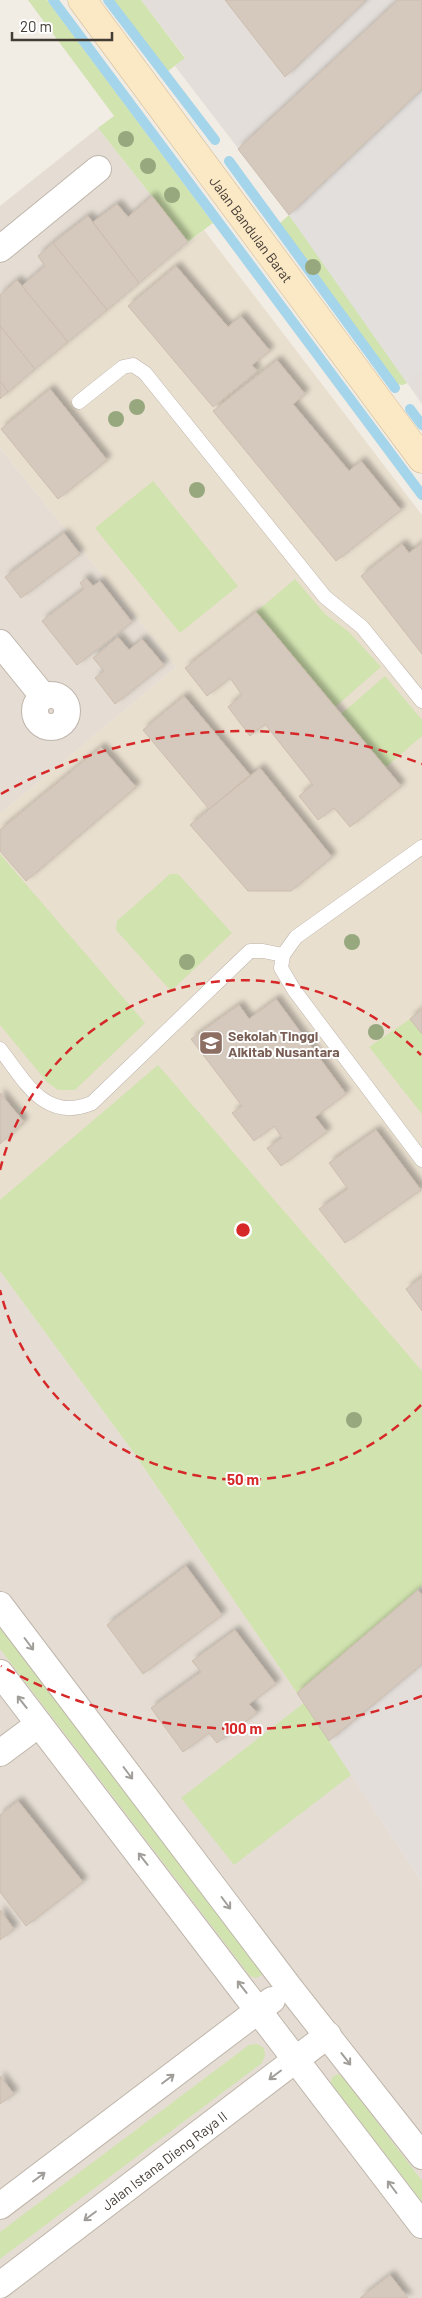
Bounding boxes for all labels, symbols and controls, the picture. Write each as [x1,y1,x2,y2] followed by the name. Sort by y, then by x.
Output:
[12,10,112,42] scale bar
[20,17,52,35] text: 20 m
[207,172,297,286] street label: Jalan Bandulan Barat
[228,1027,340,1060] place label: Sekolah Tinggi Alkitab Nusantara
[198,1030,224,1056] school or university icon: Sekolah Tinggi Alkitab Nusantara
[234,1221,252,1239] centre of rings
[227,1470,259,1488] text: 50 m
[24,1637,35,1650] one-way arrow
[17,1696,28,1709] one-way arrow
[224,1719,262,1737] text: 100 m
[122,1766,133,1779] one-way arrow
[137,1852,148,1865] one-way arrow
[220,1896,231,1909] one-way arrow
[236,1981,247,1994] one-way arrow
[341,2052,352,2065] one-way arrow
[269,2070,282,2081] one-way arrow
[161,2073,174,2084] one-way arrow
[98,2107,230,2213] street label: Jalan Istana Dieng Raya II
[32,2171,45,2182] one-way arrow
[387,2181,398,2194] one-way arrow
[84,2211,97,2222] one-way arrow

